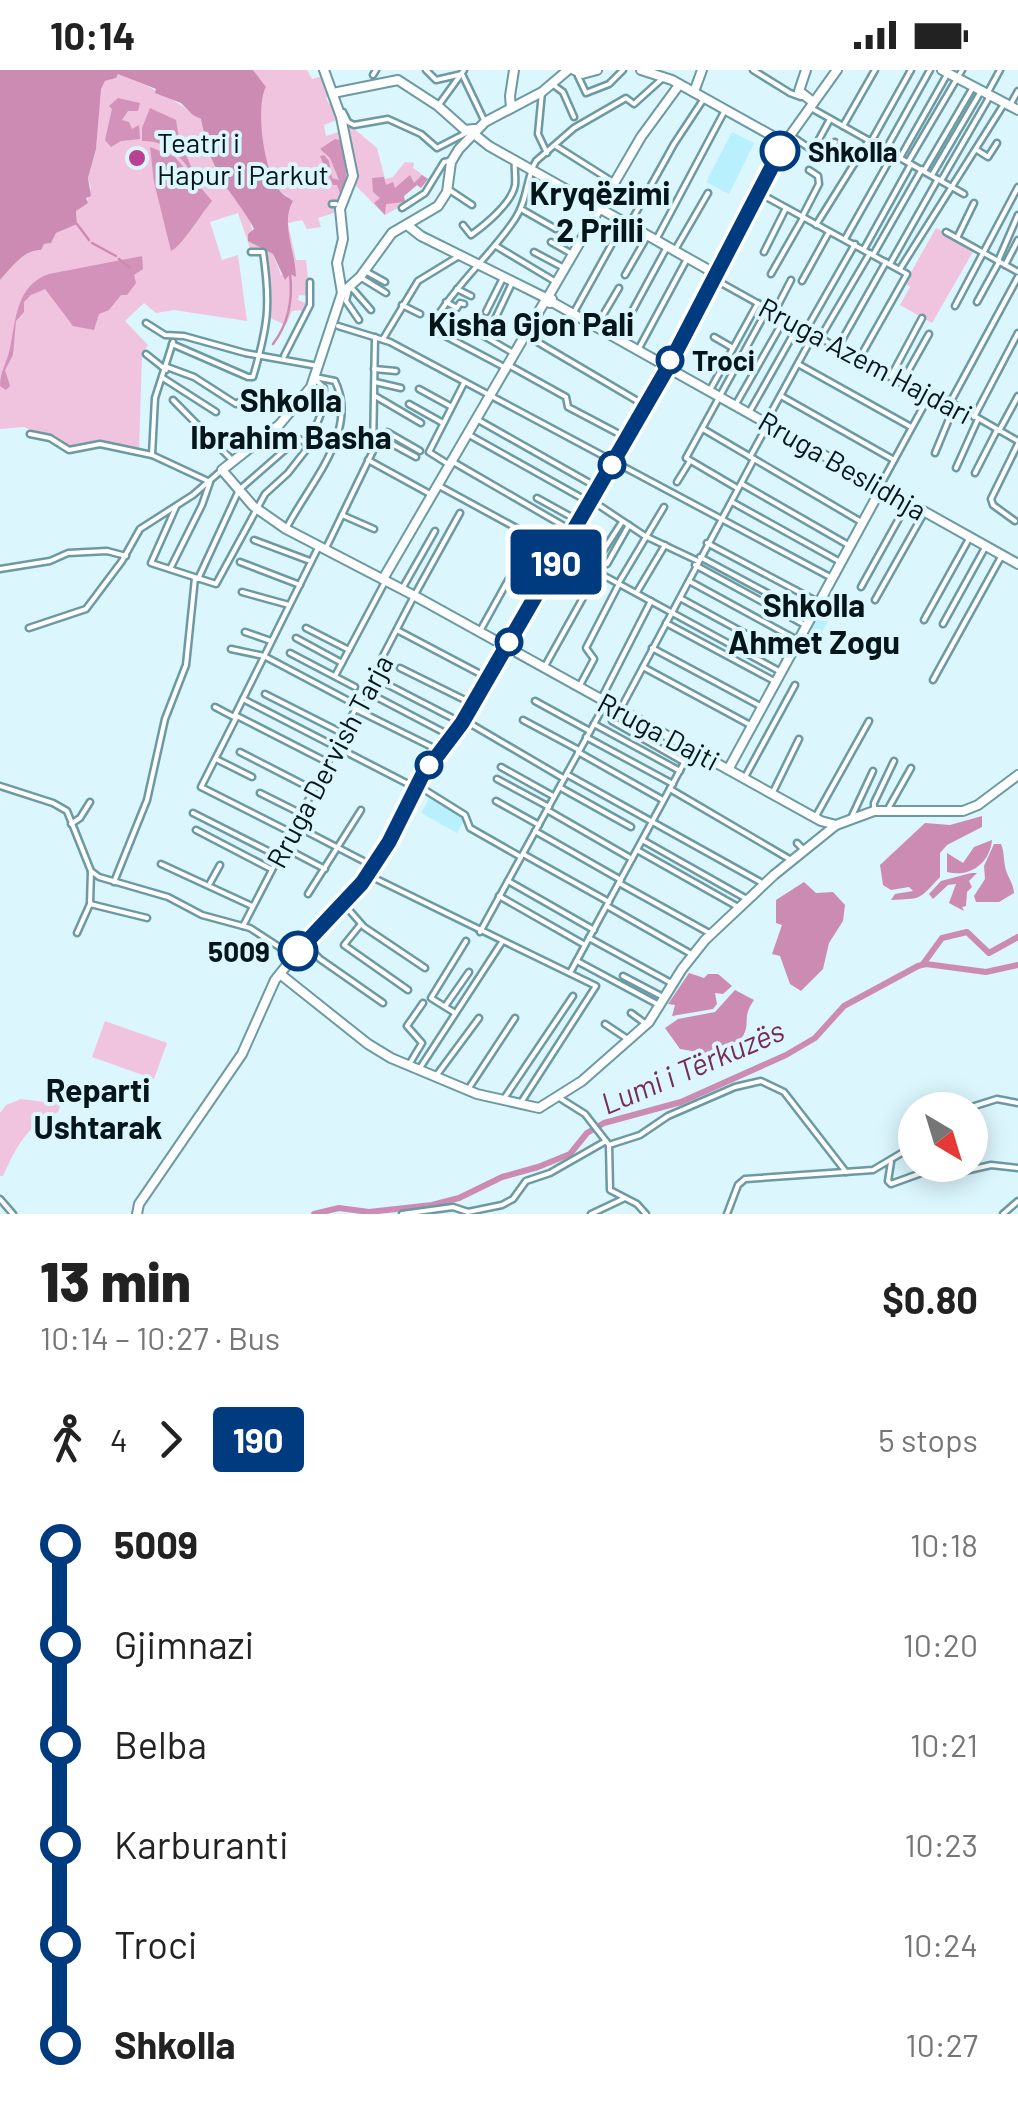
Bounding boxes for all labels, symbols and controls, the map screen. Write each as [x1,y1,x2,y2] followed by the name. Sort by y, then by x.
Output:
[50,12,135,58] text: 10:14
[157,125,329,191] place label: Teatri i Hapur i Parkut
[761,132,799,170] marker: Shkolla
[808,134,898,168] place label: Shkolla
[126,147,148,169] marker: Teatri i Hapur i Parkut
[529,173,671,248] district label: Kryqëzimi 2 Prilli
[753,289,979,431] street label: Rruga Azem Hajdari
[428,304,634,342] district label: Kisha Gjon Pali
[692,343,755,377] place label: Troci
[657,347,683,373] marker: Troci
[190,380,392,455] district label: Shkolla Ibrahim Basha
[753,403,933,527] street label: Rruga Beslidhja
[599,452,625,478] unlabelled marker
[498,530,614,594] line badge: 190
[531,541,581,583] text: 190
[728,585,900,660] district label: Shkolla Ahmet Zogu
[496,629,522,655] unlabelled marker
[259,649,399,873] street label: Rruga Dervish Tarja
[592,685,726,777] street label: Rruga Dajti
[416,752,442,778] unlabelled marker
[279,932,317,970] marker: 5009
[208,934,270,968] place label: 5009
[595,1011,789,1121] water label: Lumi i Tërkuzës
[34,1070,162,1145] district label: Reparti Ushtarak
[898,1092,988,1182] north arrow
[898,1092,988,1182] map controls
[40,1247,191,1313] text: 13 min
[882,1276,978,1322] text: $0.80
[40,1318,280,1356] text: 10:14 – 10:27 · Bus
[40,1412,95,1467] icon: walk
[143,1412,198,1467] icon: forward
[233,1418,284,1460] text: 190
[110,1420,128,1458] text: 4
[878,1420,978,1458] text: 5 stops
[114,1521,198,1567] text: 5009
[910,1525,978,1563] text: 10:18
[114,1621,254,1667] text: Gjimnazi
[903,1625,978,1663] text: 10:20
[114,1721,207,1767] text: Belba
[910,1725,978,1763] text: 10:21
[114,1821,289,1867] text: Karburanti
[904,1825,978,1863] text: 10:23
[114,1921,197,1967] text: Troci
[903,1925,978,1963] text: 10:24
[114,2021,236,2067] text: Shkolla
[906,2025,978,2063] text: 10:27

